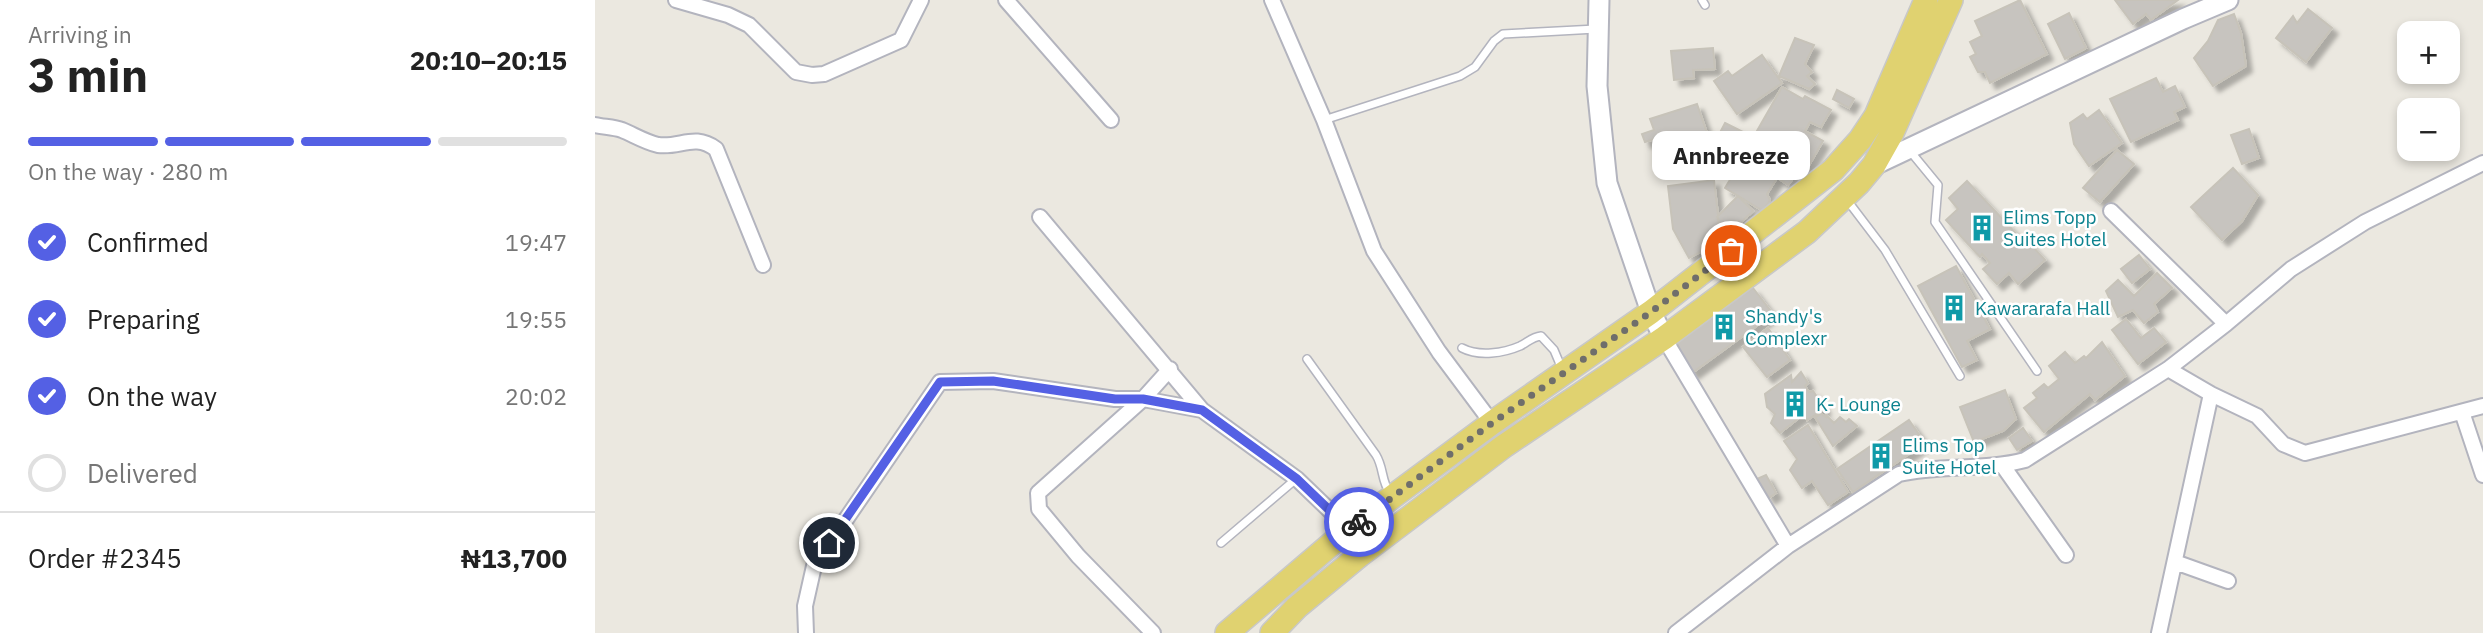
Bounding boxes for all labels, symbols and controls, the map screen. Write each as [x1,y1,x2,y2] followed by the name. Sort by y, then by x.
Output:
[28,19,132,49] text: Arriving in
[2397,21,2460,161] map controls
[2397,21,2460,84] button: +
[410,43,567,77] text: 20:10–20:15
[28,45,148,105] text: 3 min
[2397,98,2460,161] button: −
[1652,132,1810,181] callout: Annbreeze
[1673,140,1789,170] text: Annbreeze
[28,156,228,186] text: On the way · 280 m
[2003,205,2107,251] place label: Elims Topp Suites Hotel
[1967,213,1997,243] building icon: Elims Topp Suites Hotel
[1701,221,1761,281] pin
[28,223,66,261] icon: check
[87,225,209,259] text: Confirmed
[505,227,567,257] text: 19:47
[1712,232,1750,270] icon: bag
[1939,293,1969,323] building icon: Kawararafa Hall
[1975,296,2110,320] place label: Kawararafa Hall
[28,300,66,338] icon: check
[87,302,200,336] text: Preparing
[505,304,567,334] text: 19:55
[1745,304,1827,350] place label: Shandy's Complexr
[1709,312,1739,342] building icon: Shandy's Complexr
[28,377,66,415] icon: check
[87,379,217,413] text: On the way
[505,381,567,411] text: 20:02
[1780,389,1810,419] building icon: K- Lounge
[1816,392,1901,416] place label: K- Lounge
[1902,433,1996,479] place label: Elims Top Suite Hotel
[1866,441,1896,471] building icon: Elims Top Suite Hotel
[87,456,198,490] text: Delivered
[1324,487,1394,557] courier
[1340,503,1378,541] icon: bike
[799,513,859,573] pin
[810,524,848,562] icon: home
[28,541,182,575] text: Order #2345
[461,541,567,575] text: ₦13,700

